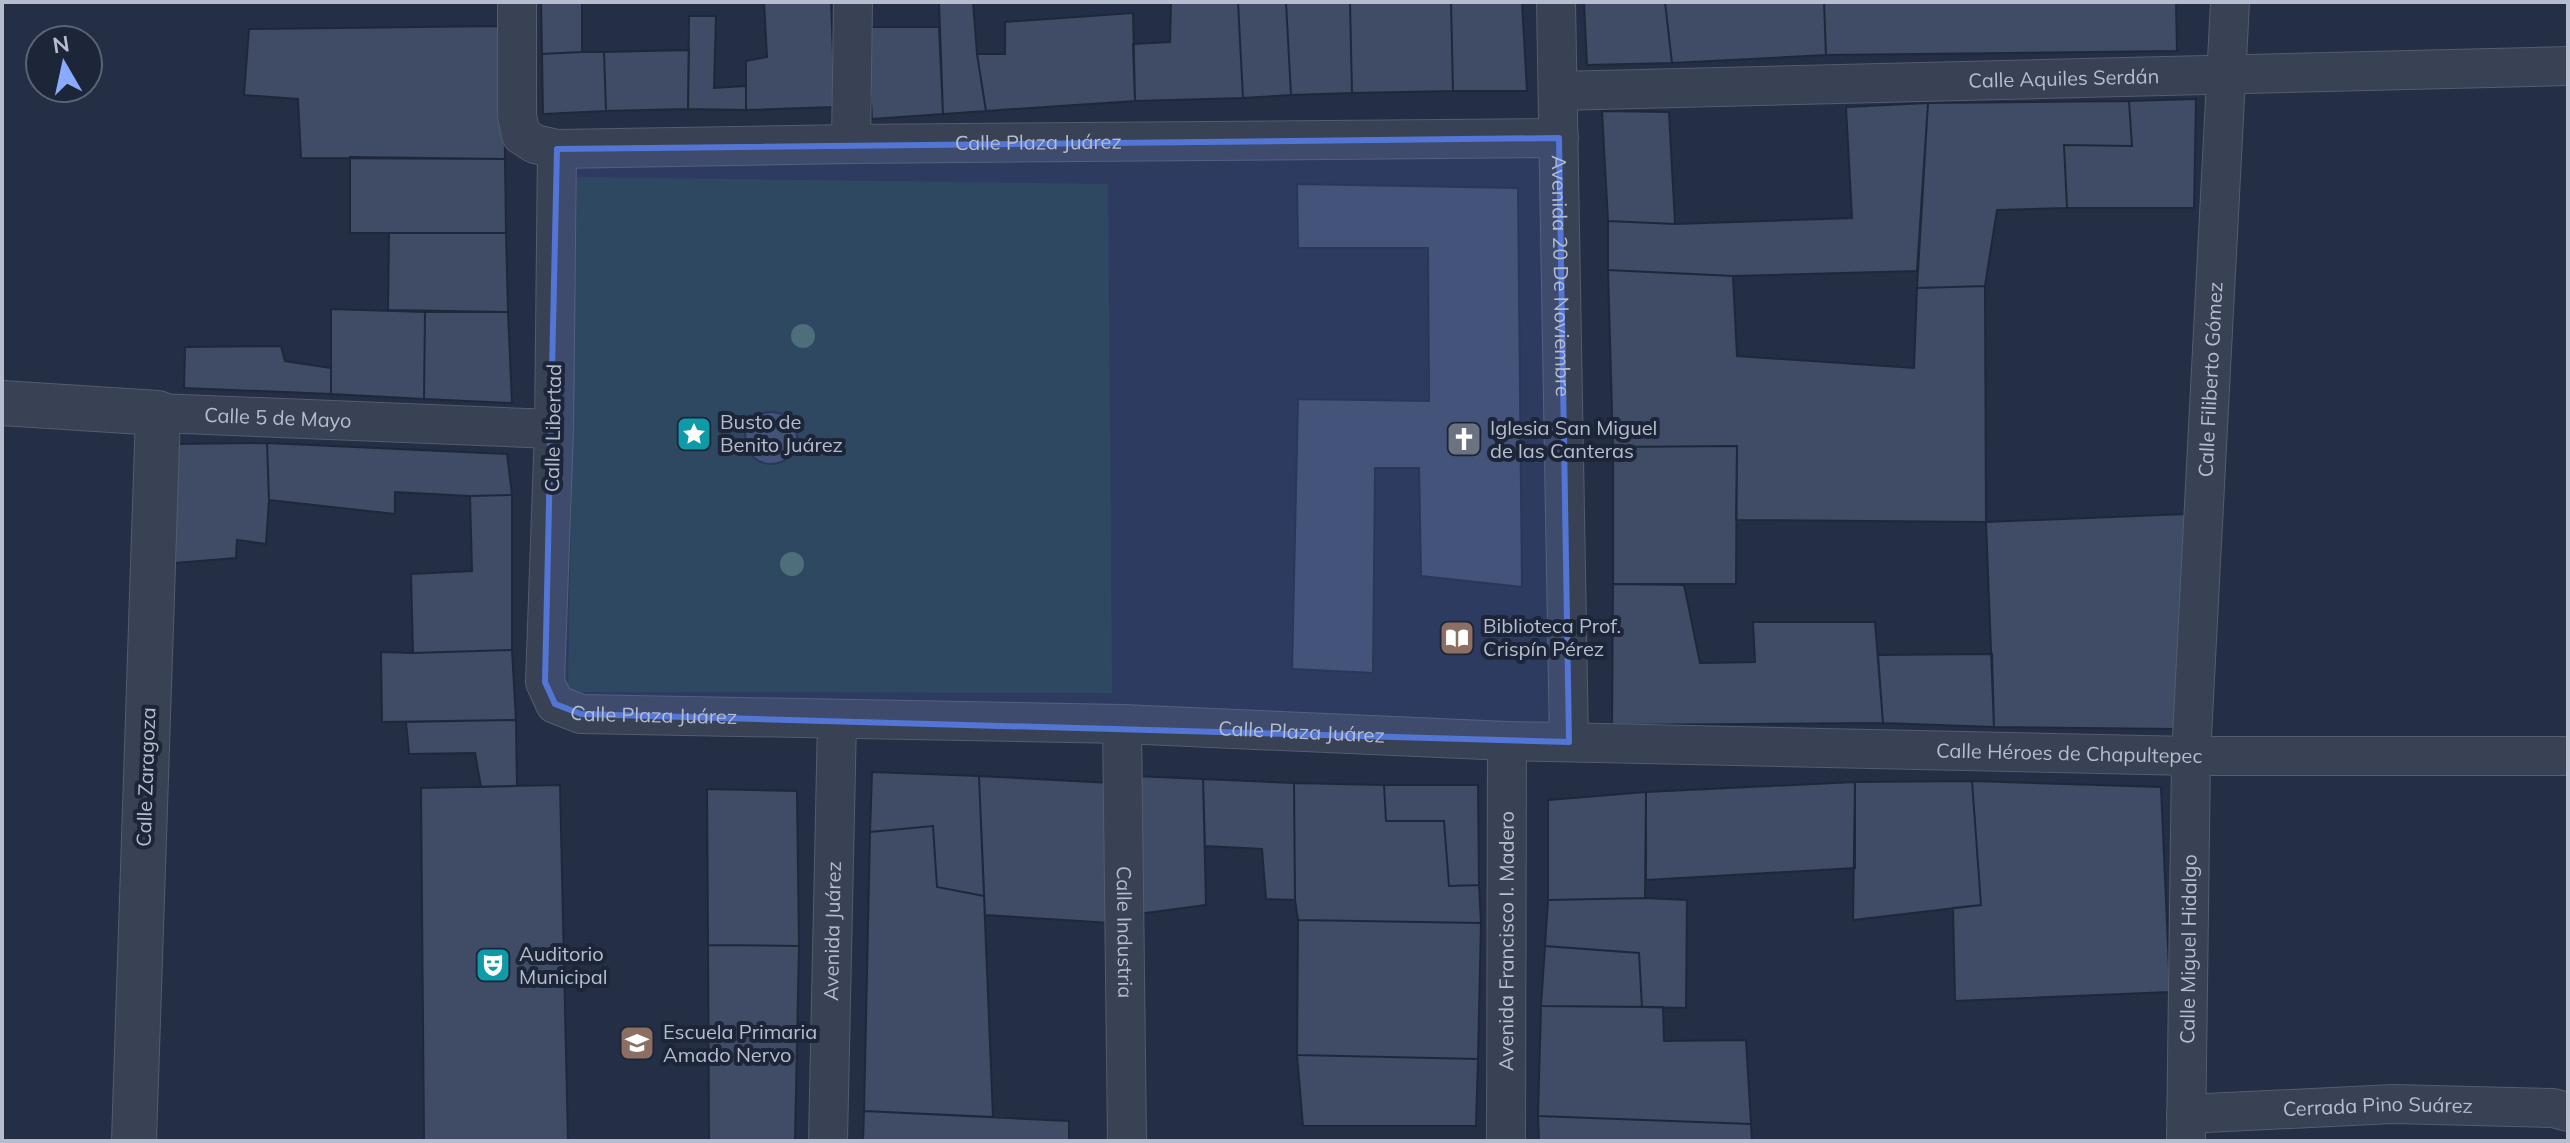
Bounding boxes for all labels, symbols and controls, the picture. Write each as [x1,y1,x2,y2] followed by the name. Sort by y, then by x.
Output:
[24,24,104,104] north arrow
[50,29,71,59] text: N
[1968,63,2160,93] street label: Calle Aquiles Serdán
[955,129,1122,155] street label: Calle Plaza Juárez
[1547,155,1576,397] street label: Avenida 20 De Noviembre
[2192,281,2228,478] street label: Calle Filiberto Gómez
[539,364,566,492] street label: Calle Libertad
[204,402,352,433] street label: Calle 5 de Mayo
[720,409,843,457] place label: Busto de Benito Juárez
[675,415,713,453] place icon: Busto de Benito Juárez
[1490,415,1657,463] place label: Iglesia San Miguel de las Canteras
[1445,420,1483,458] church icon: Iglesia San Miguel de las Canteras
[1483,613,1621,661] place label: Biblioteca Prof. Crispín Pérez
[1438,619,1476,657] library icon: Biblioteca Prof. Crispín Pérez
[567,698,737,729] street label: Calle Plaza Juárez
[131,707,160,847] street label: Calle Zaragoza
[1218,715,1385,748] street label: Calle Plaza Juárez
[1936,737,2202,768] street label: Calle Héroes de Chapultepec
[1493,811,1519,1071] street label: Avenida Francisco I. Madero
[2174,854,2202,1044] street label: Calle Miguel Hidalgo
[818,861,846,1001] street label: Avenida Juárez
[1112,866,1138,998] street label: Calle Industria
[519,941,608,989] place label: Auditorio Municipal
[474,946,512,984] theatre icon: Auditorio Municipal
[663,1019,817,1067] place label: Escuela Primaria Amado Nervo
[618,1024,656,1062] school or university icon: Escuela Primaria Amado Nervo
[2282,1091,2473,1121] street label: Cerrada Pino Suárez

